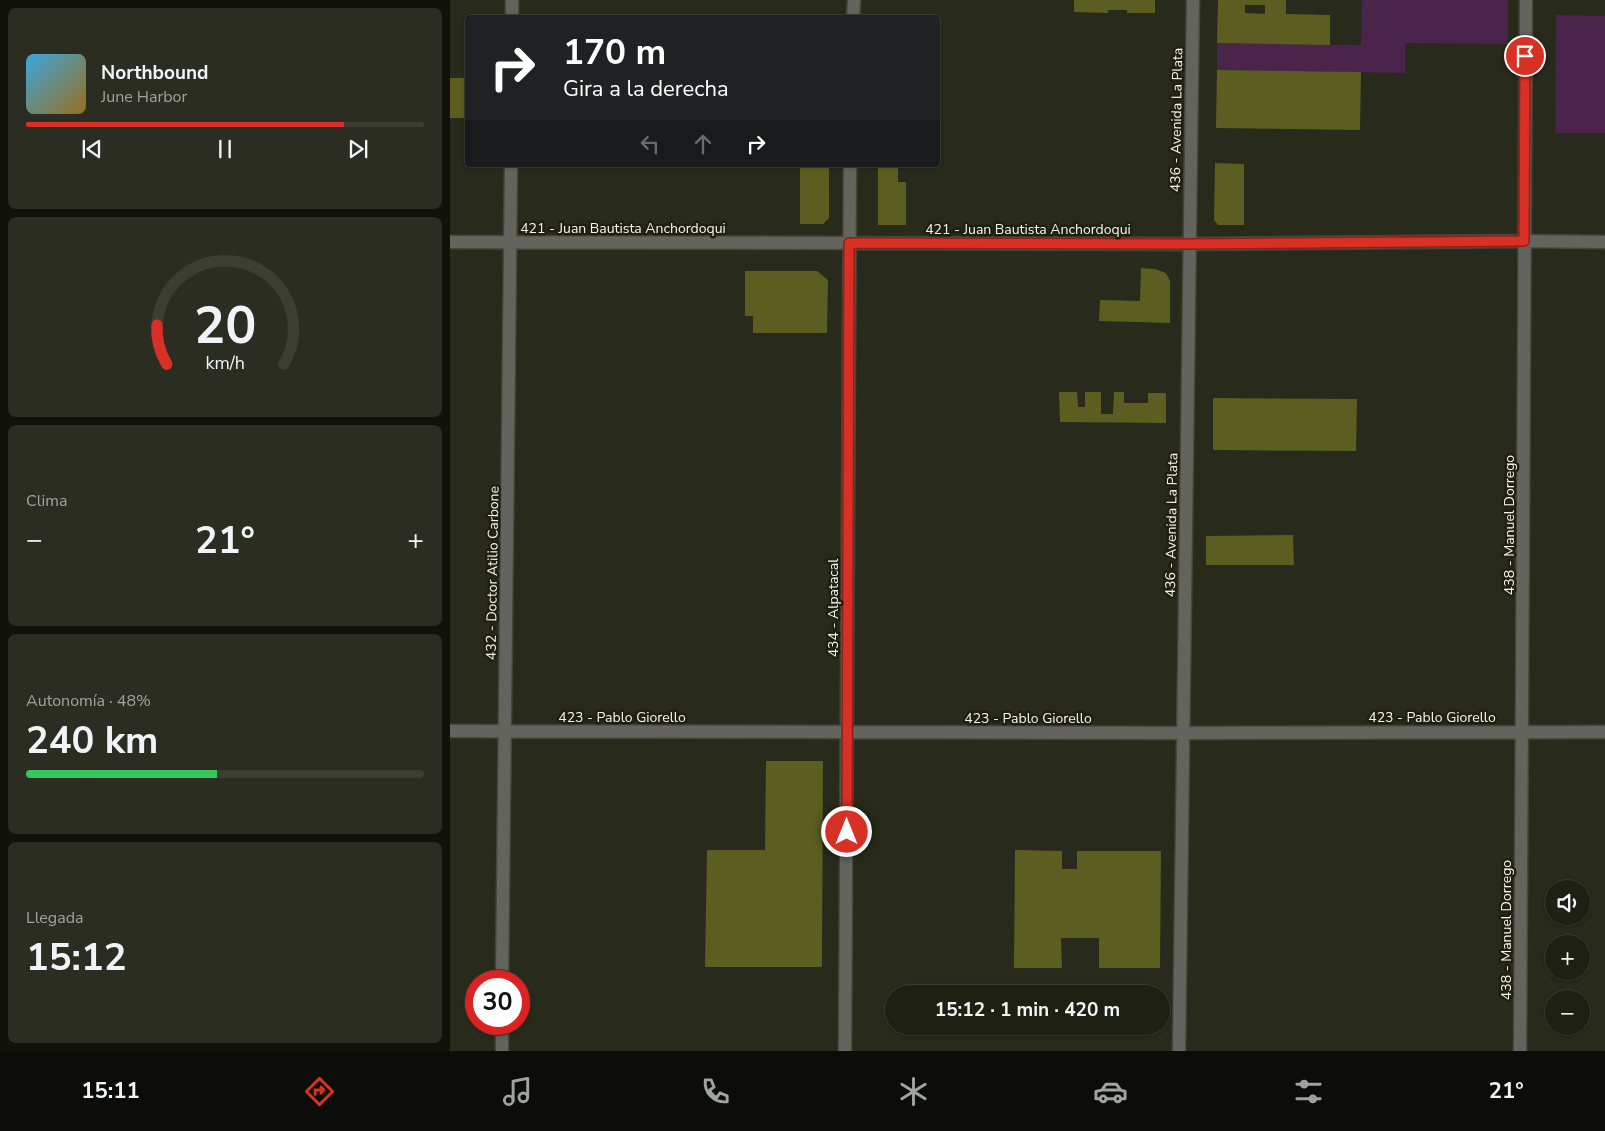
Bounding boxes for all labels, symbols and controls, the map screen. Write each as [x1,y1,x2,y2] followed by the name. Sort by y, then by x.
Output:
[563,29,666,76] text: 170 m
[480,35,545,100] icon: right
[1504,35,1546,77] pin
[1511,42,1539,70] icon: arrive
[1166,48,1187,192] street label: 436 - Avenida La Plata
[101,60,208,86] text: Northbound
[563,74,729,104] text: Gira a la derecha
[101,86,187,108] text: June Harbor
[636,130,664,158] icon: left
[689,130,717,158] icon: ahead
[742,130,770,158] icon: right
[78,135,106,163] icon: previous
[211,135,239,163] icon: pause
[344,135,372,163] icon: next
[520,219,726,238] street label: 421 - Juan Bautista Anchordoqui
[925,220,1131,239] street label: 421 - Juan Bautista Anchordoqui
[194,290,256,361] text: 20
[205,351,245,375] text: km/h
[1161,453,1182,597] street label: 436 - Avenida La Plata
[1500,455,1519,595] street label: 438 - Manuel Dorrego
[481,486,504,660] street label: 432 - Doctor Atilio Carbone
[26,490,67,512] text: Clima
[195,515,255,566] text: 21°
[26,521,43,559] text: −
[407,521,424,559] text: +
[824,558,843,657] street label: 434 - Alpatacal
[26,690,151,712] text: Autonomía · 48%
[558,708,686,727] street label: 423 - Pablo Giorello
[1368,708,1496,727] street label: 423 - Pablo Giorello
[964,709,1092,728] street label: 423 - Pablo Giorello
[26,715,158,766] text: 240 km
[820,805,872,857] position arrow
[1497,860,1516,1000] street label: 438 - Manuel Dorrego
[1545,880,1590,1035] map controls
[1545,880,1590,925] button: sound
[26,907,84,929] text: Llegada
[26,932,127,983] text: 15:12
[1545,935,1590,980] button: +
[465,970,530,1035] speed limit sign: 30
[1545,990,1590,1035] button: −
[935,997,1120,1023] text: 15:12 · 1 min · 420 m
[302,1074,337,1109] icon: directions
[500,1074,535,1109] icon: music
[698,1074,733,1109] icon: phone
[896,1074,931,1109] icon: climate
[1093,1074,1128,1109] icon: car
[1291,1074,1326,1109] icon: filters
[81,1076,140,1106] text: 15:11
[1489,1076,1524,1106] text: 21°

